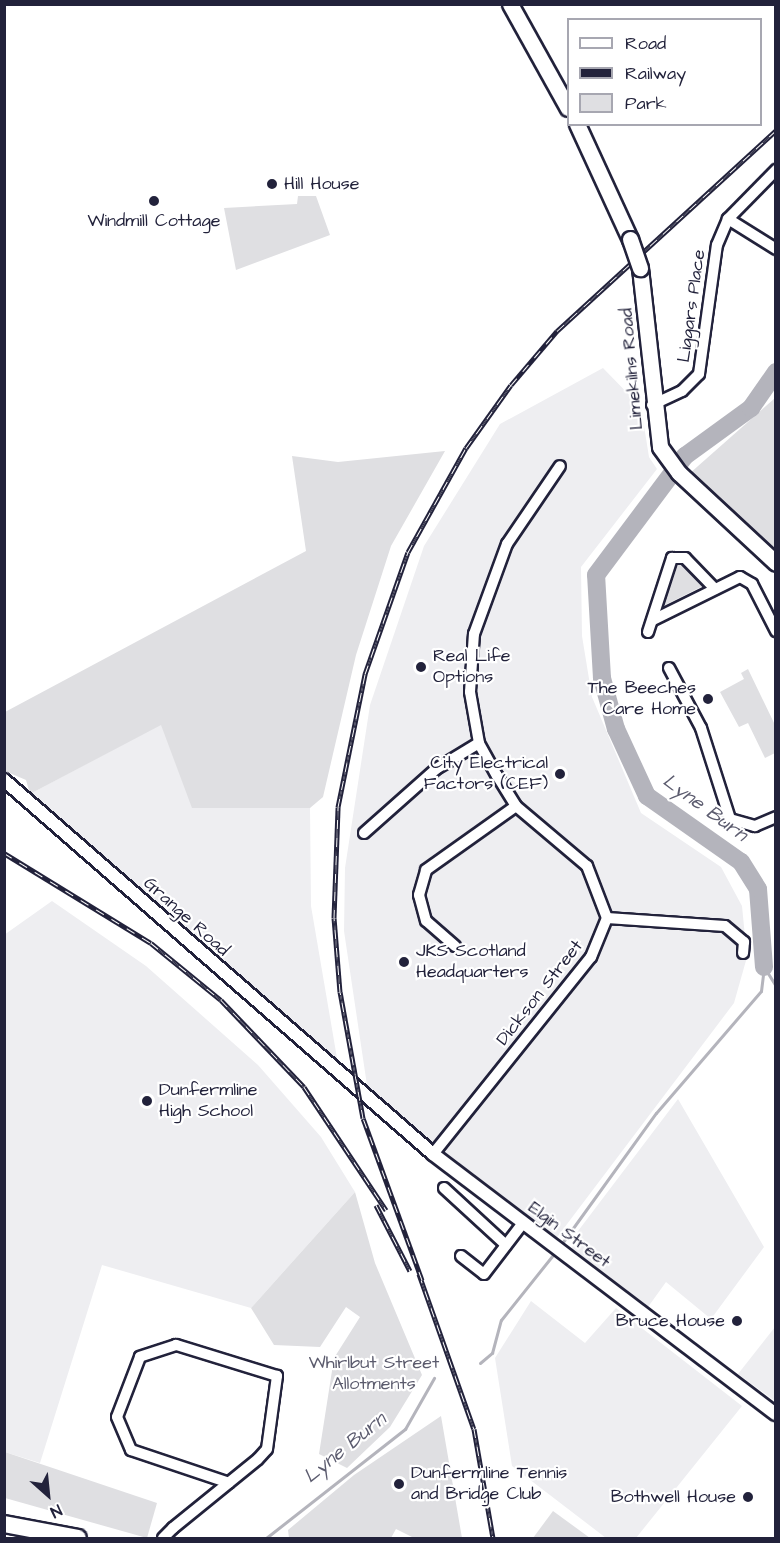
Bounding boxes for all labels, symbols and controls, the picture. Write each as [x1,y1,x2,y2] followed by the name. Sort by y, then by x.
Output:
[567,18,762,126] legend
[625,31,666,56] text: Road
[625,61,686,86] text: Railway
[625,91,667,116] text: Park
[284,173,359,195] place label: Hill House
[265,177,279,191] marker: Hill House
[147,194,161,208] marker: Windmill Cottage
[87,210,221,232] place label: Windmill Cottage
[673,248,711,364] street label: Liggars Place
[616,307,648,431] street label: Limekilns Road
[433,646,510,688] place label: Real Life Options
[414,660,428,674] marker: Real Life Options
[588,678,696,720] place label: The Beeches Care Home
[701,692,715,706] marker: The Beeches Care Home
[424,753,548,795] place label: City Electrical Factors (CEF)
[553,767,567,781] marker: City Electrical Factors (CEF)
[658,769,752,847] water label: Lyne Burn
[139,873,233,961] street label: Grange Road
[492,936,588,1050] street label: Dickson Street
[416,941,528,984] place label: JKS Scotland Headquarters
[397,955,411,969] marker: JKS Scotland Headquarters
[159,1080,257,1122] place label: Dunfermline High School
[140,1094,154,1108] marker: Dunfermline High School
[524,1197,614,1273] street label: Elgin Street
[616,1310,725,1332] place label: Bruce House
[730,1314,744,1328] marker: Bruce House
[309,1353,439,1396] park label: Whirlbut Street Allotments
[299,1408,391,1488] water label: Lyne Burn
[411,1463,567,1506] place label: Dunfermline Tennis and Bridge Club
[18,1465,78,1525] north arrow
[392,1477,406,1491] marker: Dunfermline Tennis and Bridge Club
[611,1486,736,1508] place label: Bothwell House
[741,1490,755,1504] marker: Bothwell House
[47,1499,66,1523] text: N

